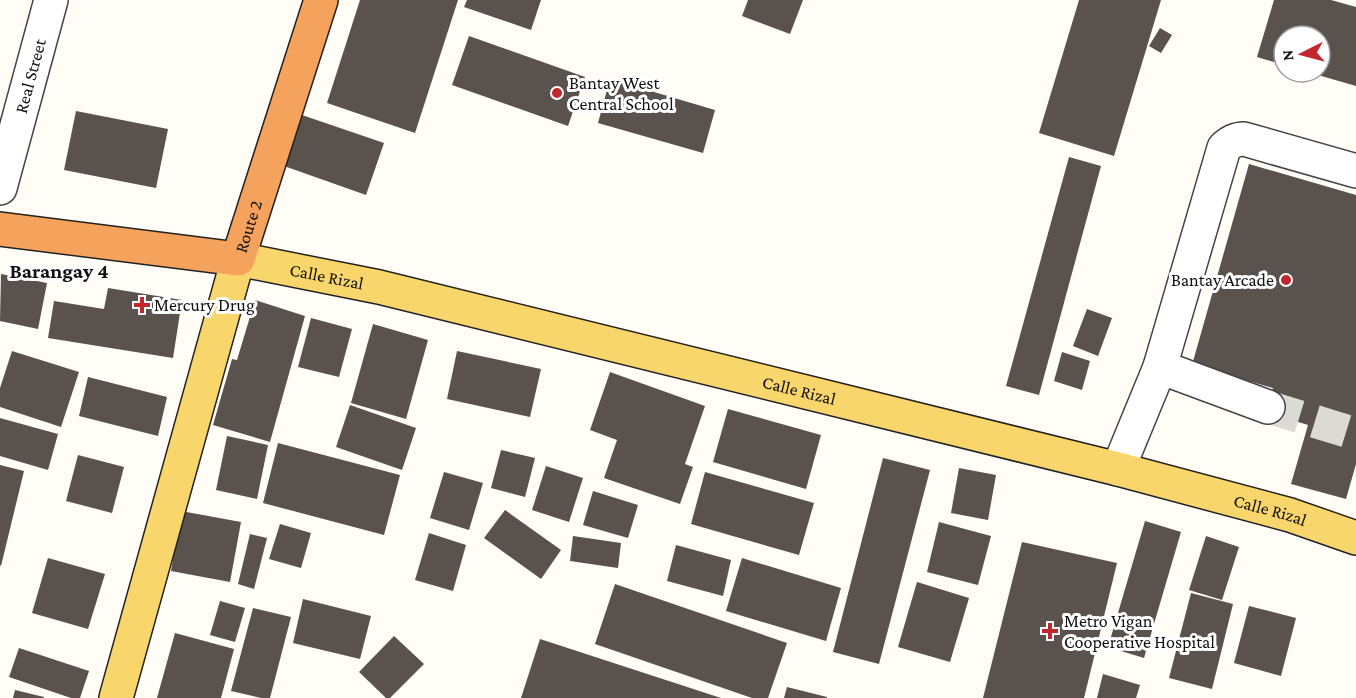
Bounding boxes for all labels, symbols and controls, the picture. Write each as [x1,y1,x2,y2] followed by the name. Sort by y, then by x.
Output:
[1272,24,1332,84] north arrow
[11,36,50,116] street label: Real Street
[1279,49,1297,62] text: N
[569,73,674,114] place label: Bantay West Central School
[550,86,564,100] marker: Bantay West Central School
[231,198,266,255] street label: Route 2
[9,259,109,283] district label: Barangay 4
[288,259,366,294] street label: Calle Rizal
[1171,270,1274,290] place label: Bantay Arcade
[1279,273,1293,287] marker: Bantay Arcade
[154,295,255,315] place label: Mercury Drug
[135,298,149,312] marker: Mercury Drug
[760,372,838,409] street label: Calle Rizal
[1231,490,1310,530] street label: Calle Rizal
[1064,611,1215,652] place label: Metro Vigan Cooperative Hospital
[1041,622,1059,640] marker: Metro Vigan Cooperative Hospital

